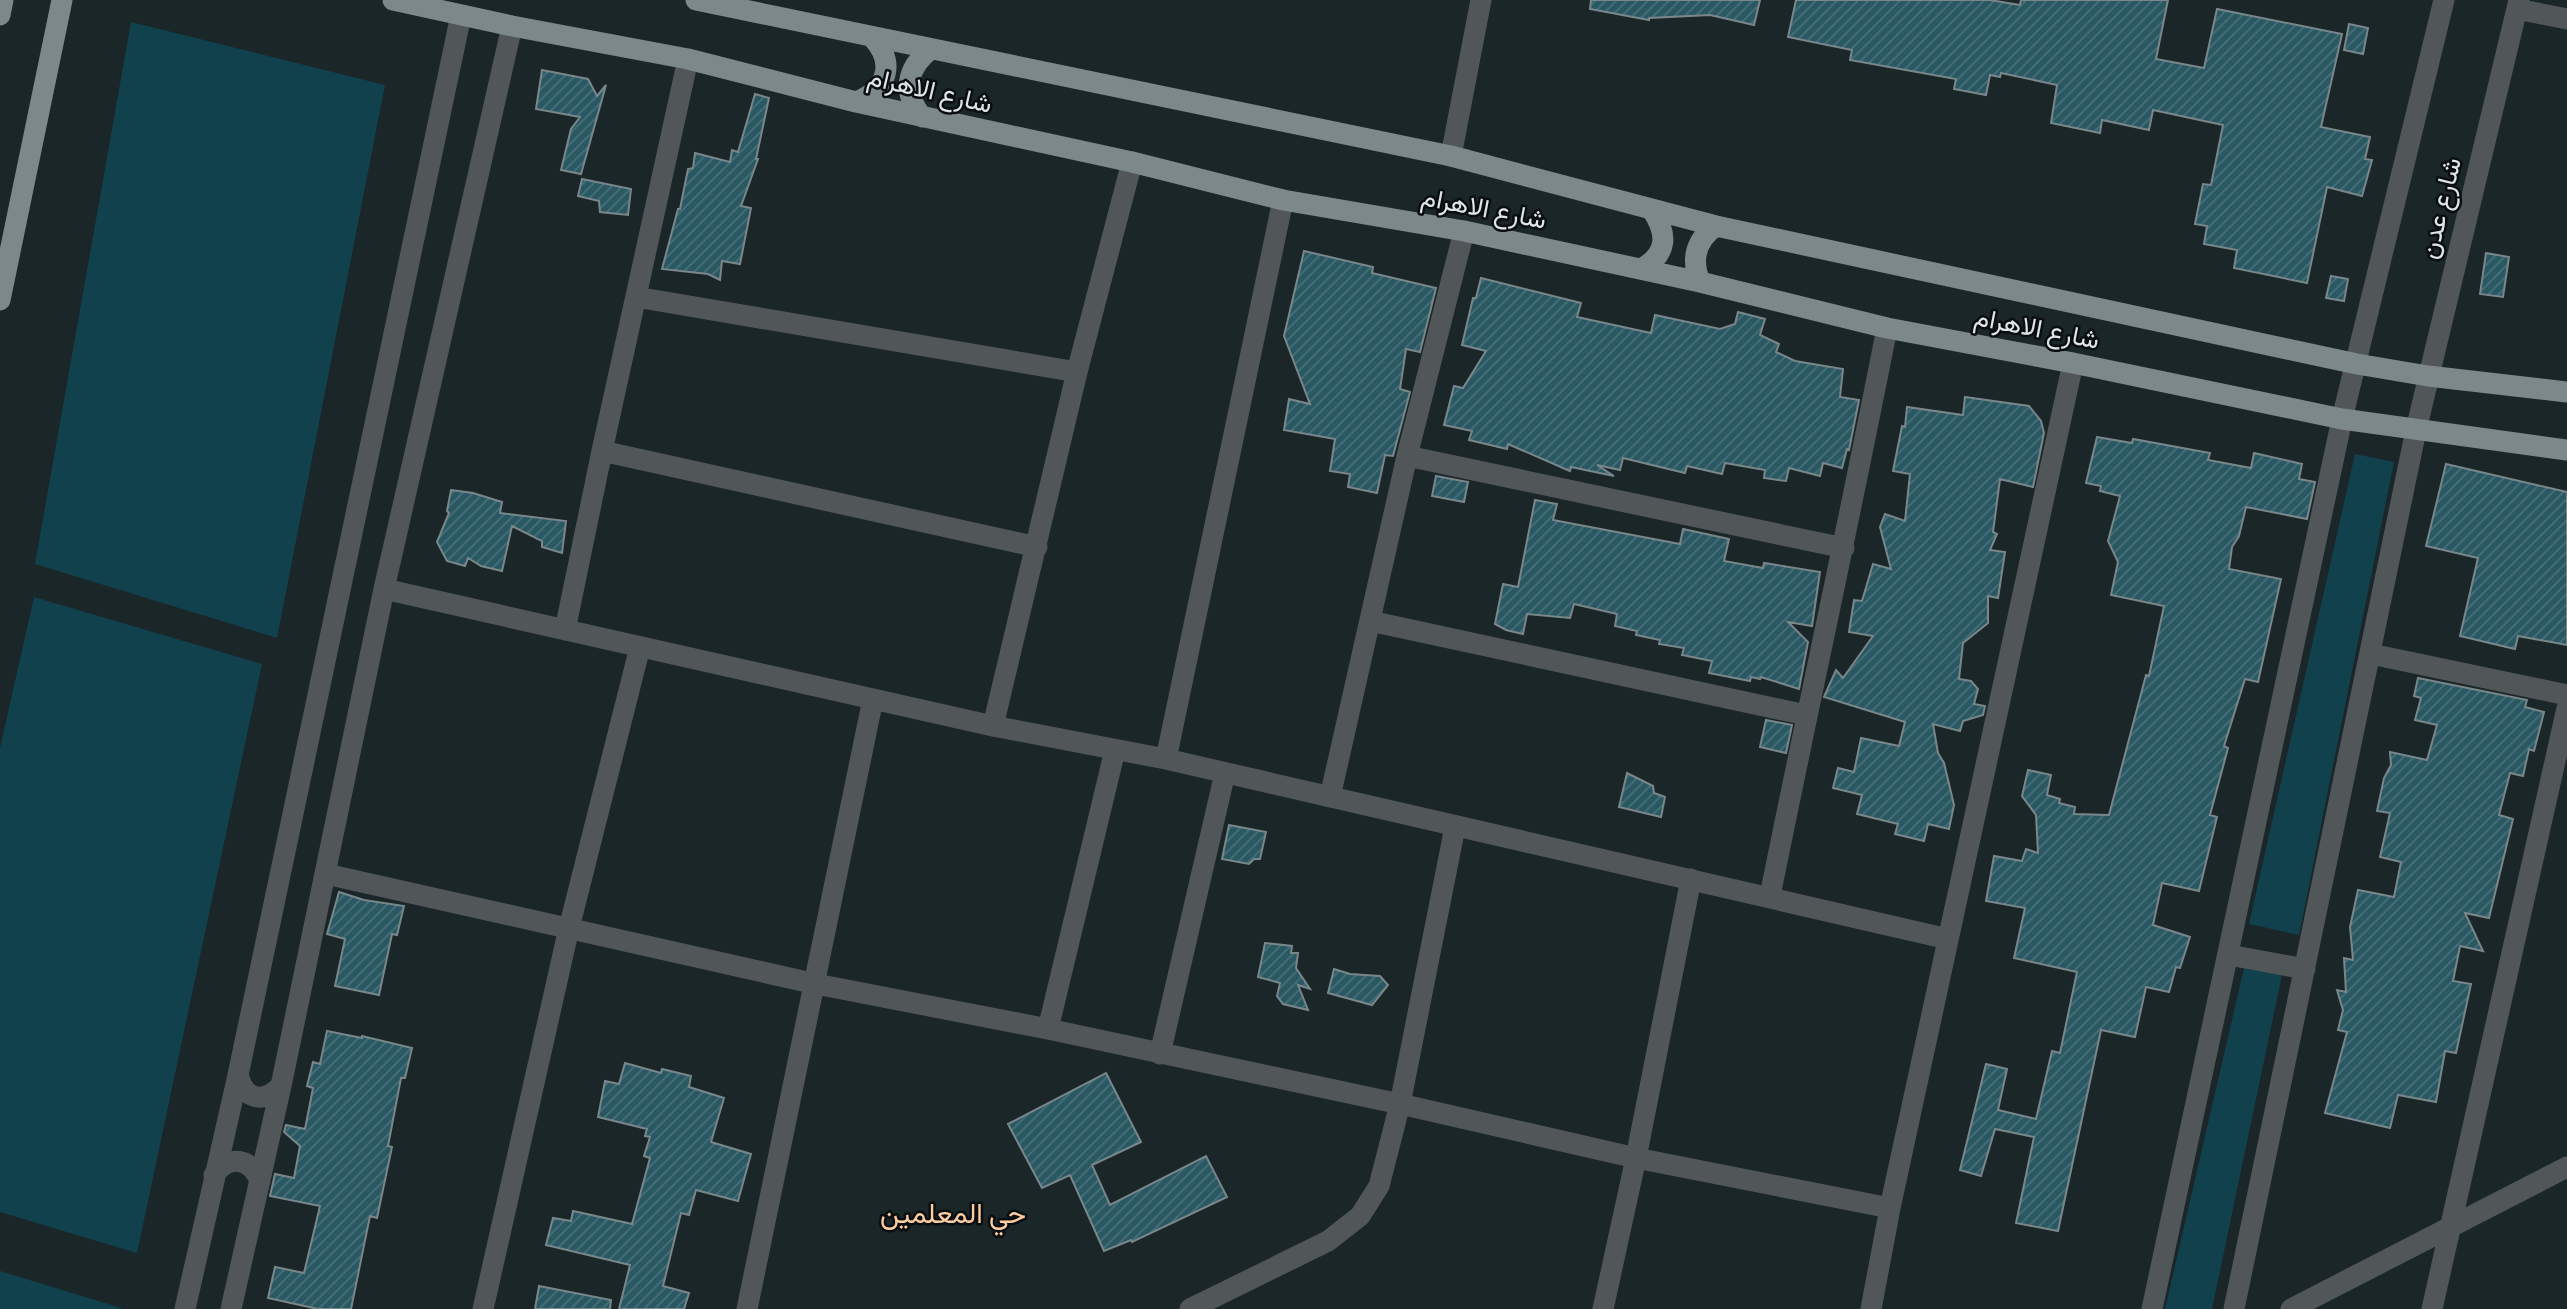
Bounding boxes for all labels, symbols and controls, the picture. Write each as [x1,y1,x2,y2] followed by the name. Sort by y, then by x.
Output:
[864,59,996,122] street label: شارع الاهرام
[2411,154,2470,262] street label: شارع عدن
[1418,179,1549,238] street label: شارع الاهرام
[1971,299,2102,358] street label: شارع الاهرام
[880,1195,1026,1236] district label: حي المعلمین

